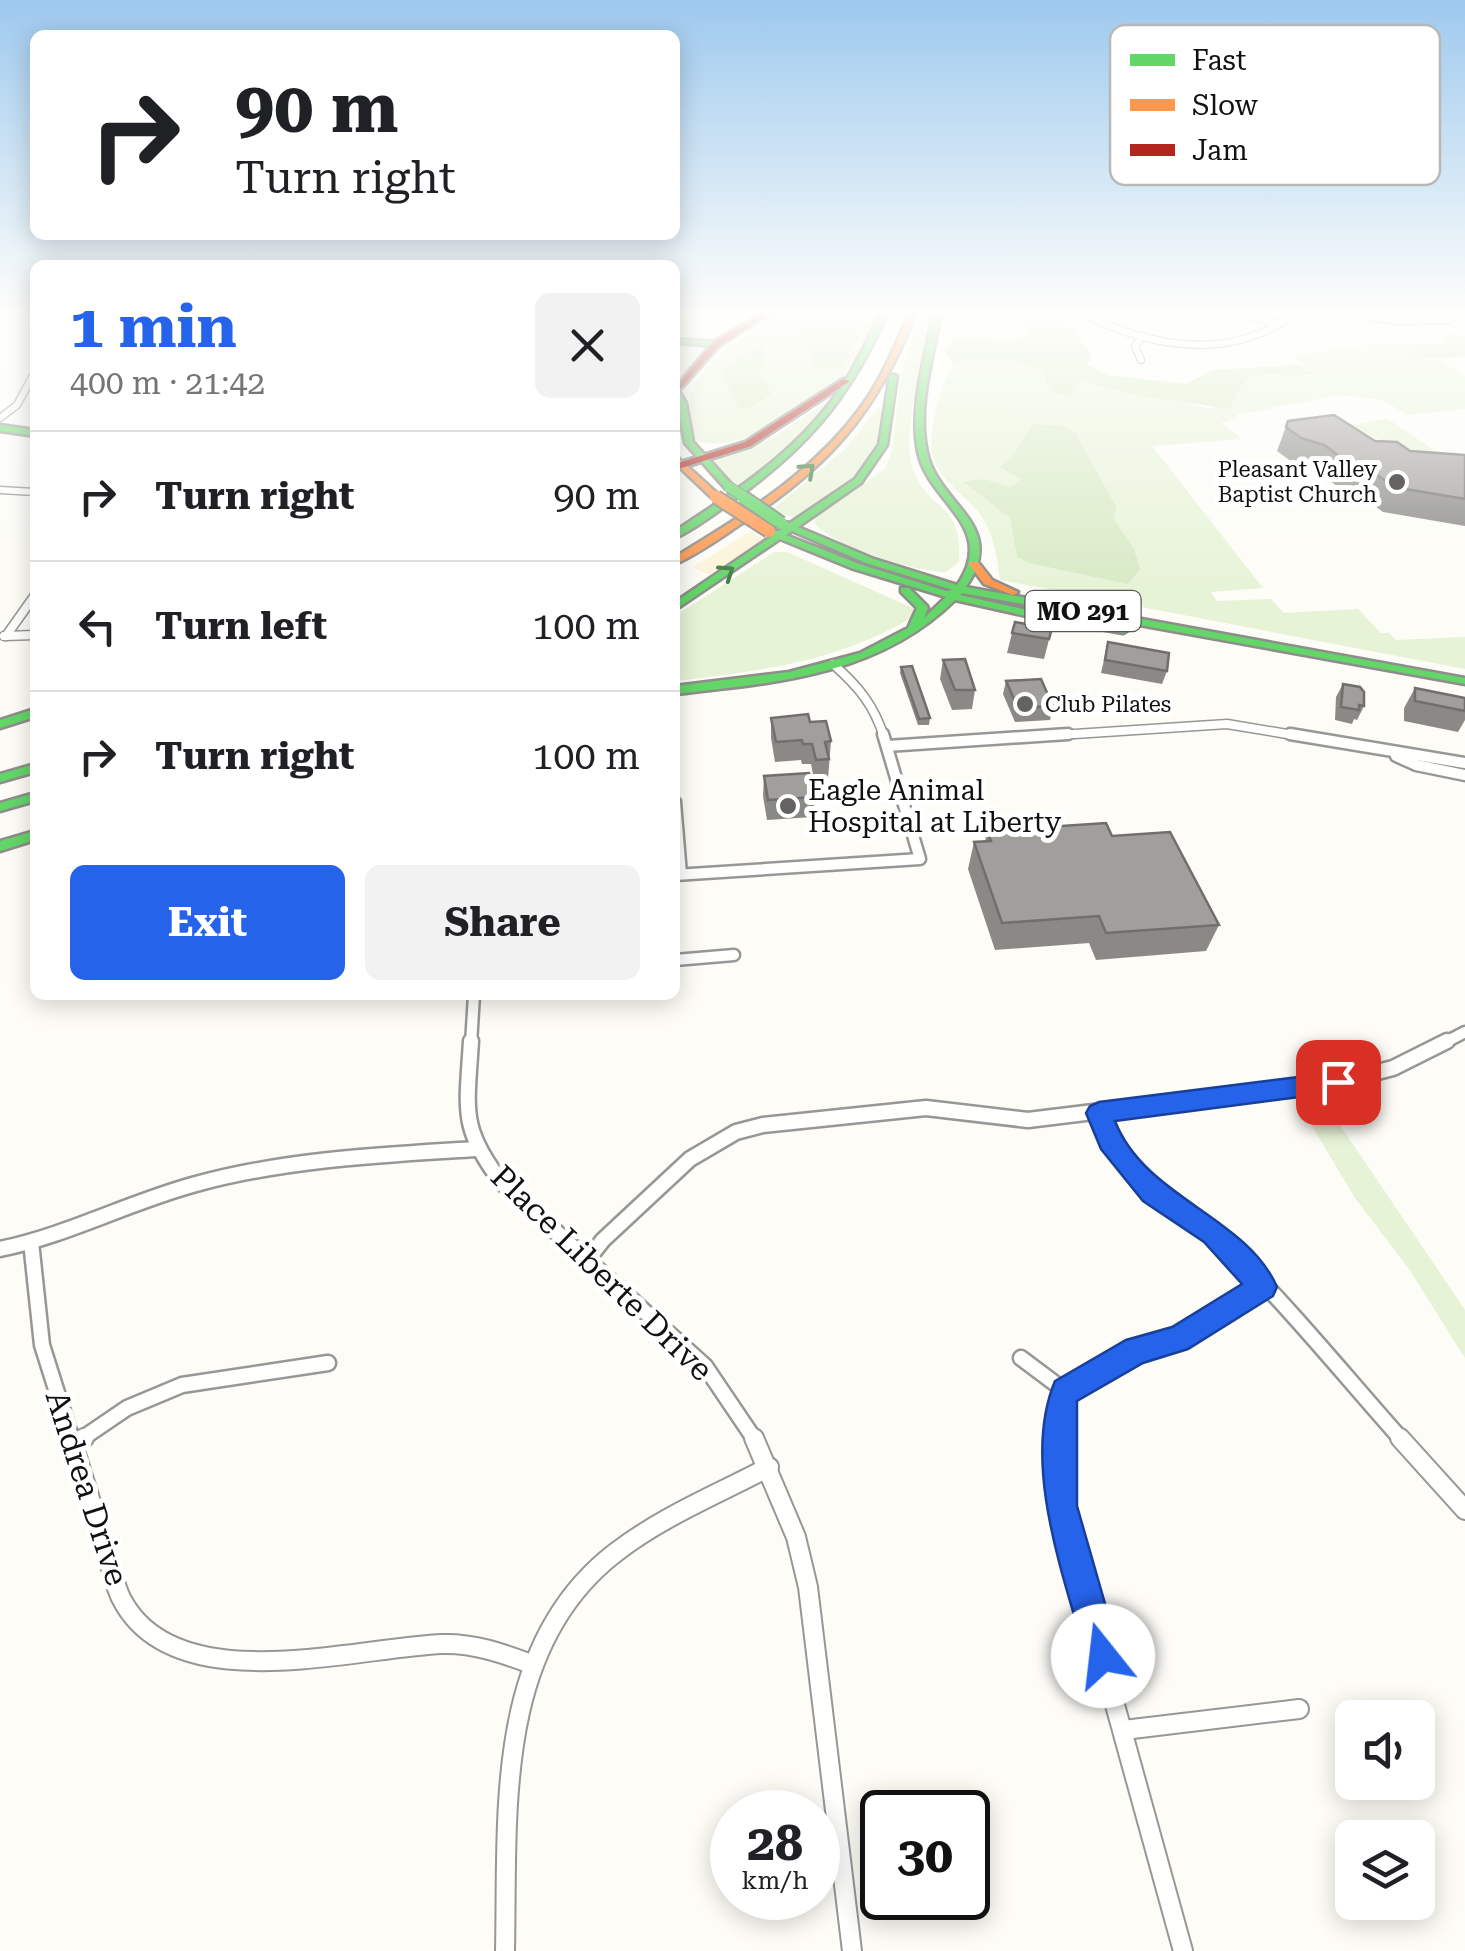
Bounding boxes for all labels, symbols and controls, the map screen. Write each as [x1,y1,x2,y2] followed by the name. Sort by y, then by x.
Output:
[1110,25,1440,185] legend
[1192,44,1246,77] text: Fast
[235,67,399,149] text: 90 m
[70,70,200,200] icon: right
[1192,89,1259,122] text: Slow
[1192,134,1248,167] text: Jam
[235,151,456,204] text: Turn right
[70,291,237,362] text: 1 min
[535,293,640,398] button: close
[70,364,265,402] text: 400 m · 21:42
[1218,457,1377,507] place label: Pleasant Valley Baptist Church
[796,464,815,482] one-way arrow
[70,469,125,524] icon: right
[1386,471,1408,493] marker: Pleasant Valley Baptist Church
[155,474,354,518] text: Turn right
[553,474,640,518] text: 90 m
[716,565,734,584] one-way arrow
[1026,591,1140,631] road number: MO 291
[70,599,125,654] icon: left
[155,604,327,648] text: Turn left
[532,604,640,648] text: 100 m
[1045,692,1171,717] place label: Club Pilates
[1014,693,1036,715] marker: Club Pilates
[70,729,125,784] icon: right
[155,734,354,778] text: Turn right
[532,734,640,778] text: 100 m
[808,774,1062,839] place label: Eagle Animal Hospital at Liberty
[777,795,799,817] marker: Eagle Animal Hospital at Liberty
[70,865,345,980] button: Exit
[365,865,640,980] button: Share
[1296,1040,1381,1125] pin
[1311,1055,1366,1110] icon: arrive
[483,1157,721,1389] street label: Place Liberte Drive
[38,1386,136,1590] street label: Andrea Drive
[1051,1604,1155,1708] position arrow
[1335,1700,1435,1920] map controls
[1335,1700,1435,1800] button: sound
[860,1790,990,1920] speed limit sign: 30
[747,1814,803,1872] text: 28
[1335,1820,1435,1920] button: layers
[742,1866,808,1895] text: km/h

